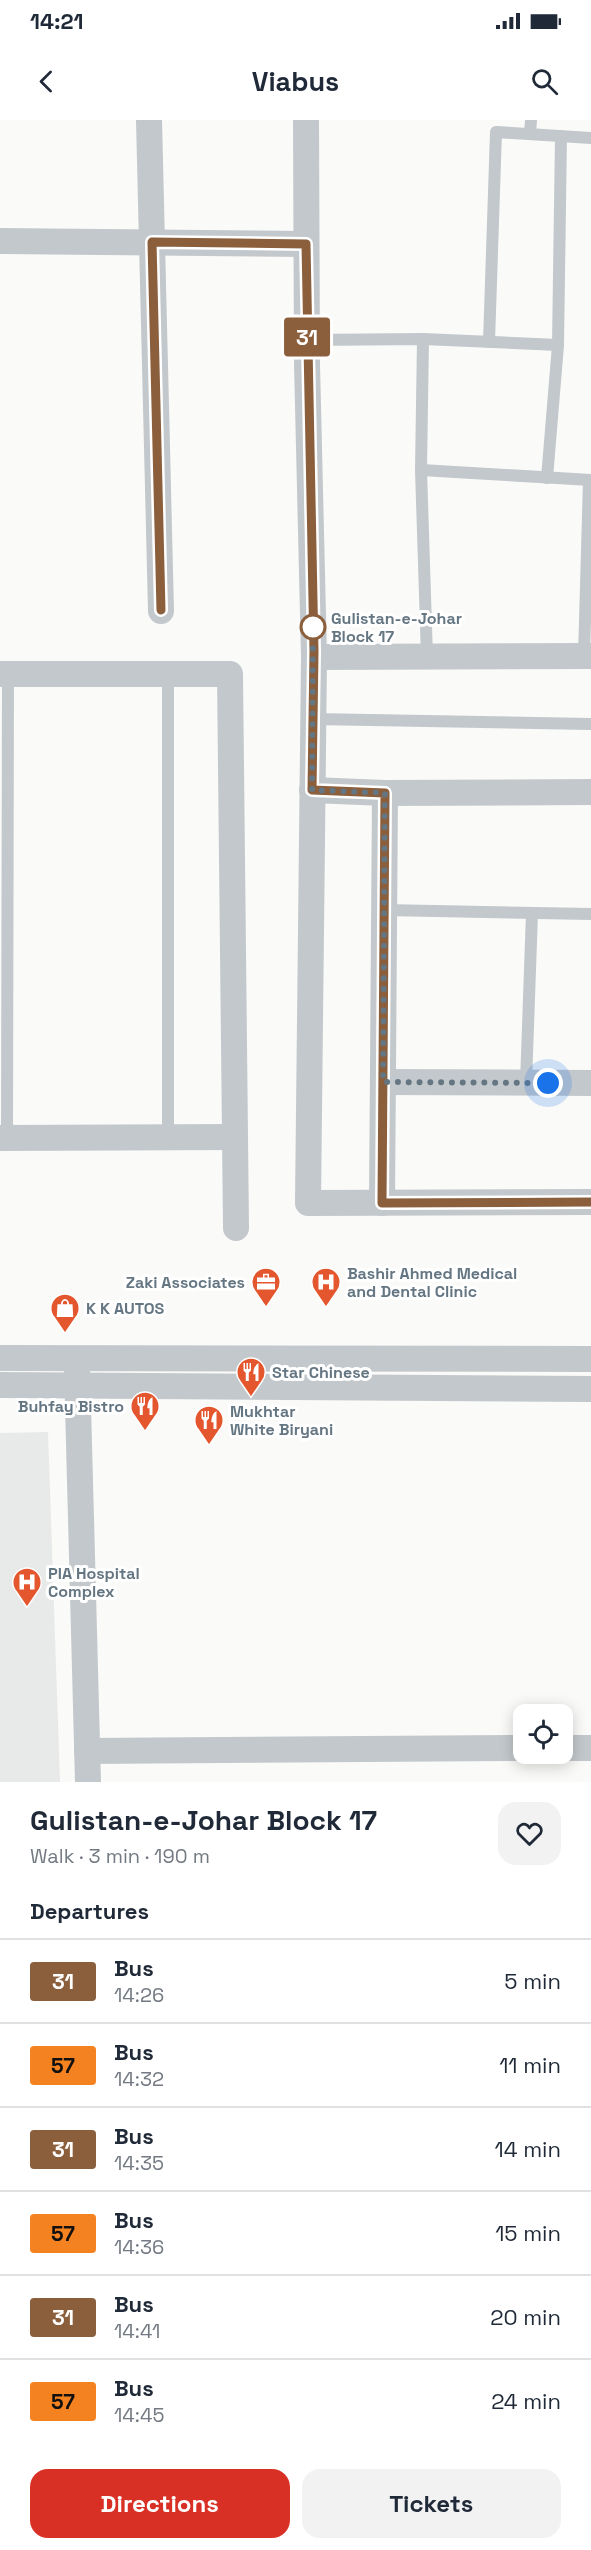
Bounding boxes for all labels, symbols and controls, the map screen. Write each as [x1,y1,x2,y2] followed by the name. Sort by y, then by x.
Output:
[30,7,84,35] text: 14:21
[252,64,339,99] text: Viabus
[30,65,63,98] icon: back
[528,65,561,98] icon: search
[280,318,334,356] line badge: 31
[296,324,318,351] text: 31
[331,608,462,647] place label: Gulistan-e-Johar Block 17
[300,614,326,640] marker: Gulistan-e-Johar Block 17
[533,1068,563,1098] your location
[347,1263,517,1302] place label: Bashir Ahmed Medical and Dental Clinic
[250,1266,282,1308] office icon: Zaki Associates
[310,1266,342,1308] hospital icon: Bashir Ahmed Medical and Dental Clinic
[126,1272,245,1293] place label: Zaki Associates
[49,1292,81,1334] shop icon: K K AUTOS
[86,1298,164,1319] place label: K K AUTOS
[235,1356,267,1398] restaurant icon: Star Chinese
[272,1362,370,1383] place label: Star Chinese
[129,1390,161,1432] restaurant icon: Buhfay Bistro
[18,1396,124,1417] place label: Buhfay Bistro
[230,1401,333,1440] place label: Mukhtar White Biryani
[193,1404,225,1446] restaurant icon: Mukhtar White Biryani
[48,1563,140,1602] place label: PIA Hospital Complex
[11,1566,43,1608] hospital icon: PIA Hospital Complex
[513,1704,573,1764] map controls
[513,1704,573,1764] button: locate
[30,1802,377,1838] text: Gulistan-e-Johar Block 17
[498,1802,561,1865] button: heart
[30,1843,210,1869] text: Walk · 3 min · 190 m
[30,1897,149,1925] text: Departures
[114,1954,154,1982] text: Bus
[504,1967,561,1995] text: 5 min
[52,1968,74,1995] text: 31
[114,1982,164,2008] text: 14:26
[114,2038,154,2066] text: Bus
[499,2051,561,2079] text: 11 min
[51,2052,75,2079] text: 57
[114,2066,164,2092] text: 14:32
[114,2122,154,2150] text: Bus
[495,2135,561,2163] text: 14 min
[52,2136,74,2163] text: 31
[114,2150,164,2176] text: 14:35
[114,2206,154,2234] text: Bus
[495,2219,561,2247] text: 15 min
[51,2220,75,2247] text: 57
[114,2234,164,2260] text: 14:36
[114,2290,154,2318] text: Bus
[490,2303,561,2331] text: 20 min
[52,2304,74,2331] text: 31
[114,2318,160,2344] text: 14:41
[114,2374,154,2402] text: Bus
[491,2387,561,2415] text: 24 min
[51,2388,75,2415] text: 57
[114,2402,164,2428] text: 14:45
[30,2469,290,2538] button: Directions
[302,2469,561,2538] button: Tickets

